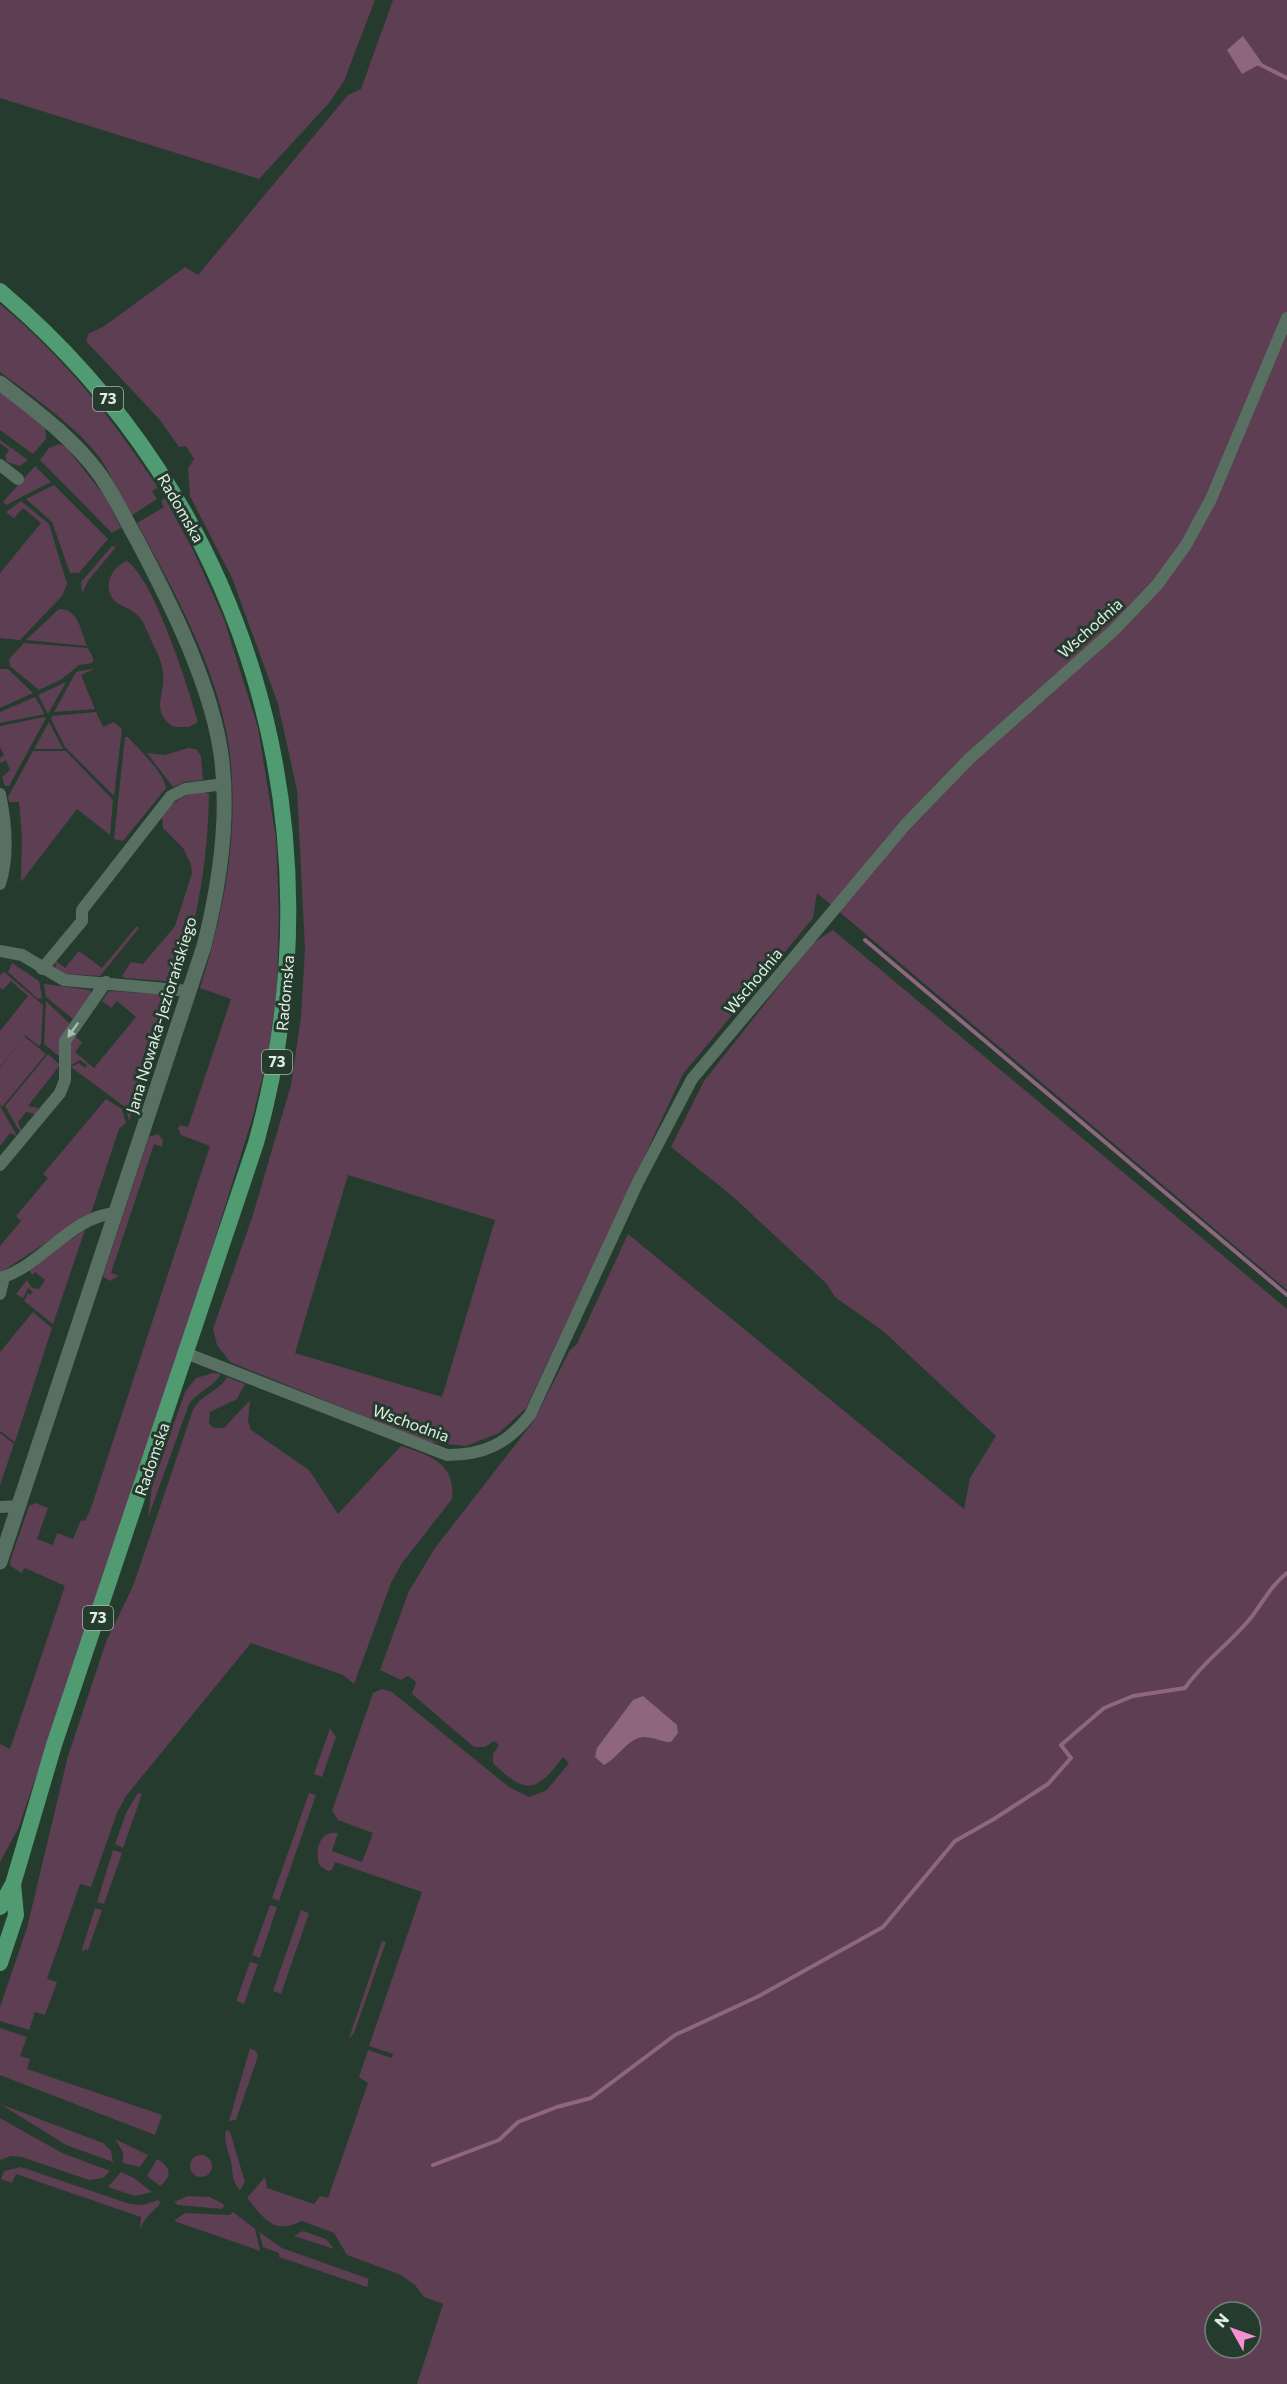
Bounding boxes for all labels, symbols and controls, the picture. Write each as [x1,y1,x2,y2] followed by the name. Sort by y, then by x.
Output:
[93,387,123,411] road number: 73
[154,470,209,545] street label: Radomska
[1054,594,1126,661] street label: Wschodnia
[121,914,200,1116] street label: Jana Nowaka-Jeziorańskiego
[720,944,786,1017] street label: Wschodnia
[272,954,297,1032] street label: Radomska
[67,1022,79,1038] one-way arrow
[262,1050,292,1074] road number: 73
[370,1400,452,1445] street label: Wschodnia
[130,1420,173,1498] street label: Radomska
[83,1606,113,1630] road number: 73
[1203,2300,1263,2360] north arrow
[1210,2309,1232,2331] text: N

